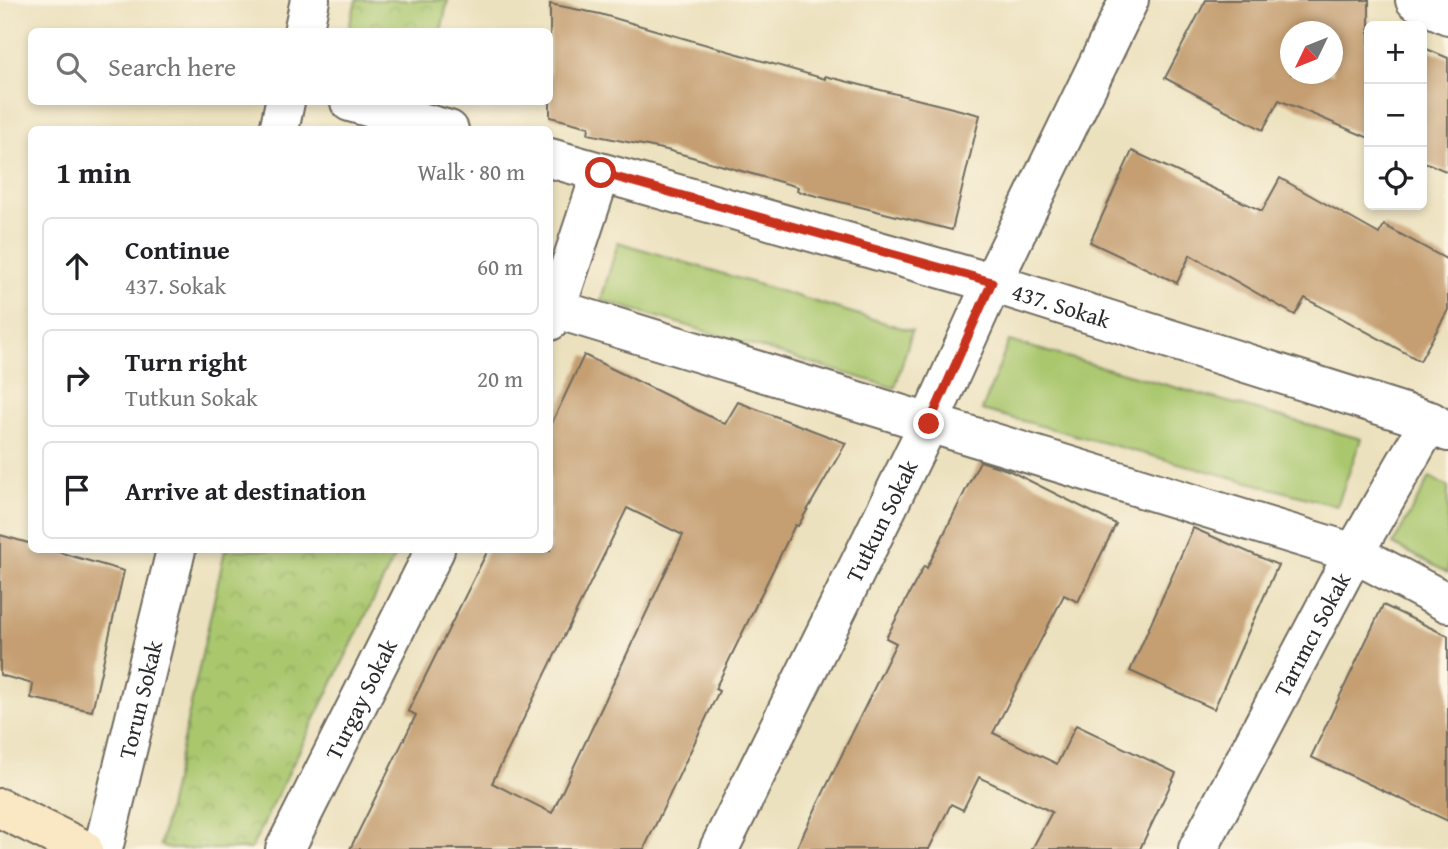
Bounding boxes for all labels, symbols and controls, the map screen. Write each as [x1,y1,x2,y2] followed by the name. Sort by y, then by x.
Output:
[1280,21,1343,84] north arrow
[1364,21,1427,210] map controls
[1364,21,1427,84] button: +
[28,28,553,105] search box
[108,47,236,86] text: Search here
[52,48,90,86] icon: search
[1364,84,1427,147] button: −
[1364,147,1427,210] button: locate
[56,150,131,194] text: 1 min
[417,155,525,188] text: Walk · 80 m
[585,157,616,188] route start
[125,230,230,269] text: Continue
[58,247,96,285] icon: ahead
[477,250,523,283] text: 60 m
[125,269,226,302] text: 437. Sokak
[1008,274,1115,336] street label: 437. Sokak
[125,342,247,381] text: Turn right
[58,359,96,397] icon: right
[477,362,523,395] text: 20 m
[125,381,258,414] text: Tutkun Sokak
[913,408,944,439] route end
[837,454,925,588] street label: Tutkun Sokak
[58,471,96,509] icon: arrive
[125,471,366,510] text: Arrive at destination
[1265,566,1358,702] street label: Tarımcı Sokak
[316,633,405,765] street label: Turgay Sokak
[109,636,170,762] street label: Torun Sokak

